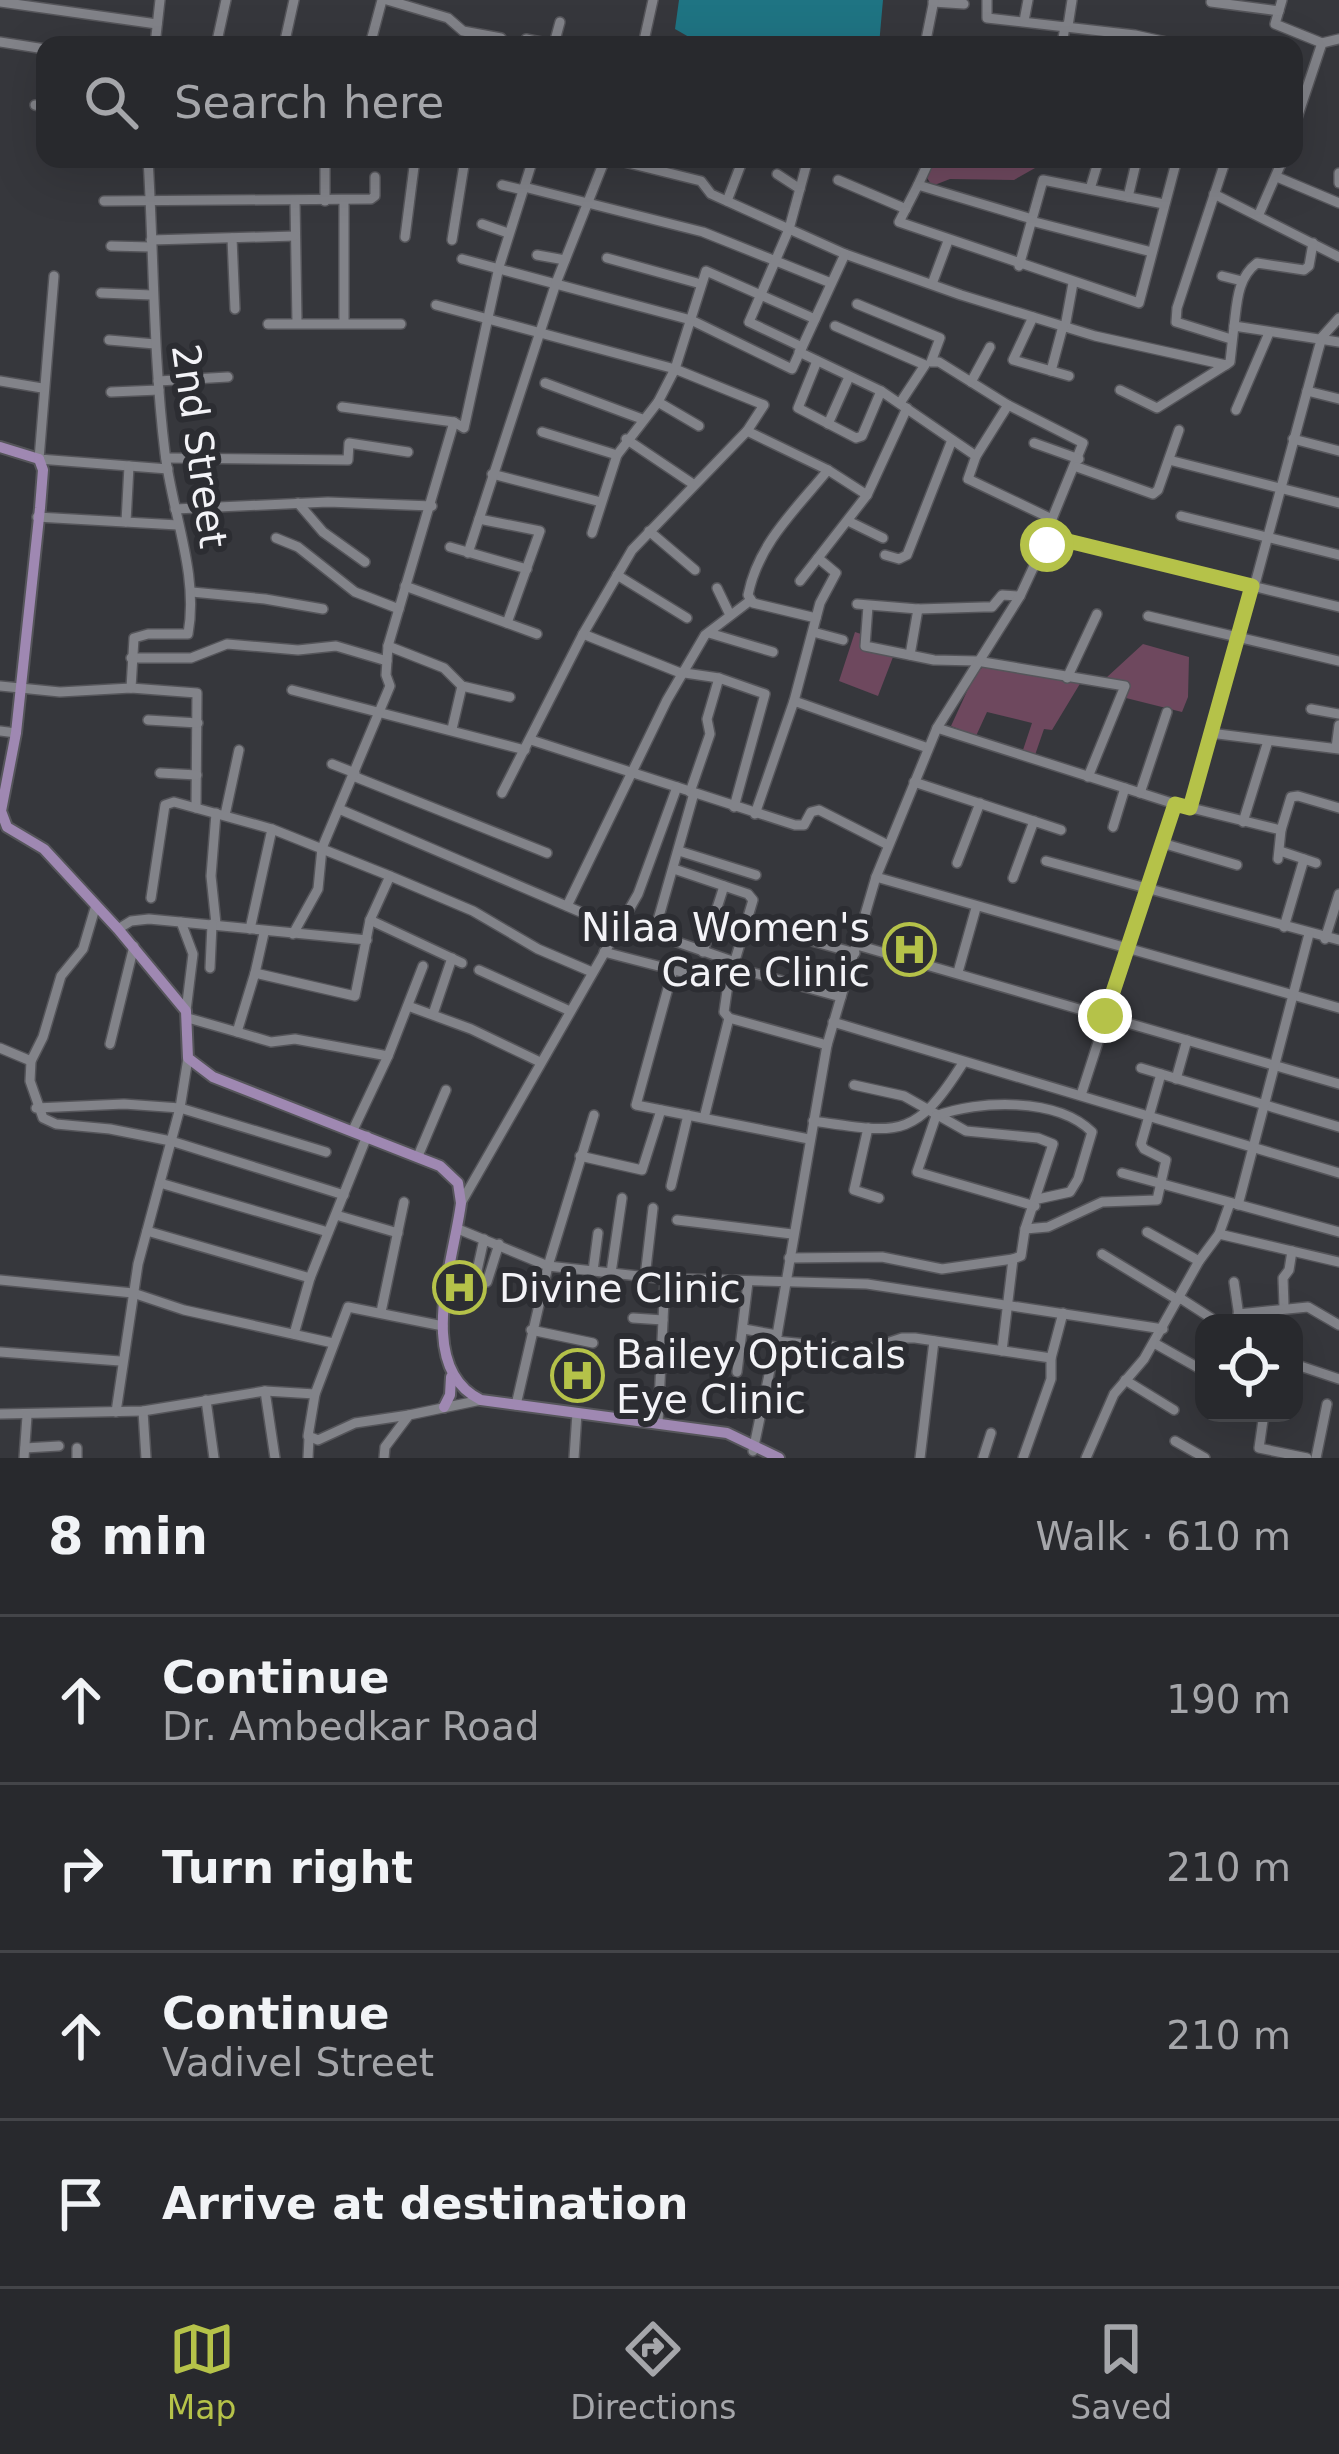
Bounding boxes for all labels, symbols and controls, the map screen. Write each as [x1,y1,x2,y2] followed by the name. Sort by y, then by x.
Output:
[36,36,1303,168] search box
[78,69,144,135] icon: search
[174,76,444,129] text: Search here
[163,341,236,551] street label: 2nd Street
[1020,518,1074,572] route start
[581,905,870,995] place label: Nilaa Women's Care Clinic
[881,921,937,977] hospital icon: Nilaa Women's Care Clinic
[1078,989,1132,1043] route end
[432,1260,488,1316] hospital icon: Divine Clinic
[499,1266,741,1311] place label: Divine Clinic
[1195,1314,1303,1422] map controls
[1195,1314,1303,1422] button: locate
[616,1332,906,1422] place label: Bailey Opticals Eye Clinic
[549,1348,605,1404] hospital icon: Bailey Opticals Eye Clinic
[48,1507,208,1566] text: 8 min
[1036,1514,1291,1559] text: Walk · 610 m
[162,1651,390,1704] text: Continue
[48,1667,114,1733] icon: ahead
[1166,1677,1291,1722] text: 190 m
[162,1704,540,1749] text: Dr. Ambedkar Road
[48,1835,114,1901] icon: right
[162,1841,413,1894] text: Turn right
[1166,1845,1291,1890] text: 210 m
[162,1987,390,2040] text: Continue
[48,2003,114,2069] icon: ahead
[1166,2013,1291,2058] text: 210 m
[162,2040,434,2085] text: Vadivel Street
[48,2171,114,2237] icon: arrive
[162,2177,688,2230] text: Arrive at destination
[167,2316,237,2427] tab: Map
[570,2316,736,2427] tab: Directions
[1070,2316,1172,2427] tab: Saved

